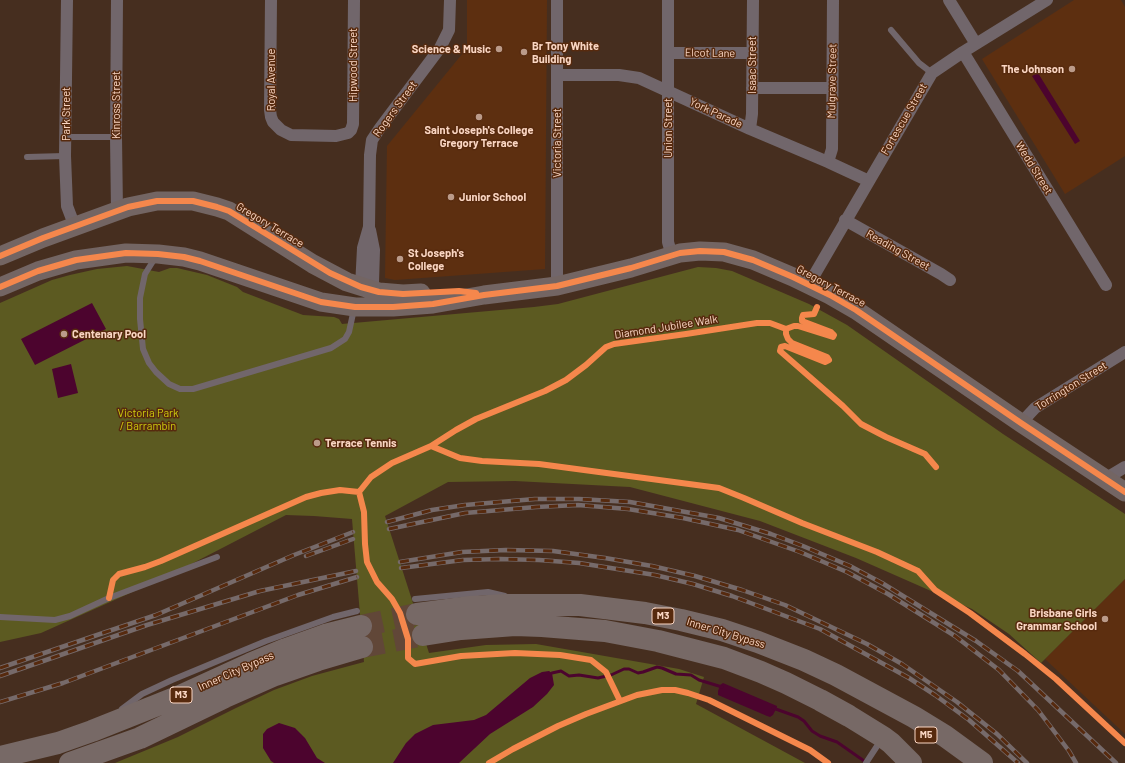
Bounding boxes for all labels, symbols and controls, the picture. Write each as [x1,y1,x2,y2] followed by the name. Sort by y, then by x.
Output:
[346,28,360,102] street label: Hipwood Street
[745,36,759,94] street label: Isaac Street
[532,39,599,65] place label: Br Tony White Building
[412,42,491,56] place label: Science & Music
[825,43,839,119] street label: Mulgrave Street
[494,44,504,54] marker: Science & Music
[685,46,735,60] street label: Elcot Lane
[519,47,529,57] marker: Br Tony White Building
[264,49,278,111] street label: Royal Avenue
[1001,62,1064,76] place label: The Johnson
[1067,64,1077,74] marker: The Johnson
[109,71,123,139] street label: Kinross Street
[370,78,420,140] street label: Rogers Street
[878,81,930,157] street label: Fortescue Street
[59,87,73,141] street label: Park Street
[687,95,745,131] street label: York Parade
[661,98,675,158] street label: Union Street
[550,108,564,178] street label: Victoria Street
[474,112,484,122] marker: Saint Joseph's College Gregory Terrace
[425,123,533,149] place label: Saint Joseph's College Gregory Terrace
[1013,139,1055,197] street label: Wedd Street
[459,190,526,204] place label: Junior School
[446,192,456,202] marker: Junior School
[234,200,306,250] street label: Gregory Terrace
[864,227,932,273] street label: Reading Street
[408,246,464,272] place label: St Joseph's College
[395,254,405,264] marker: St Joseph's College
[794,262,868,310] street label: Gregory Terrace
[613,312,719,342] street label: Diamond Jubilee Walk
[72,327,146,341] place label: Centenary Pool
[59,329,69,339] marker: Centenary Pool
[1033,359,1109,413] street label: Torrington Street
[117,406,179,432] park label: Victoria Park / Barrambin
[325,436,397,450] place label: Terrace Tennis
[312,438,322,448] marker: Terrace Tennis
[1016,606,1097,632] place label: Brisbane Girls Grammar School
[652,608,674,624] road number: M3
[1100,614,1110,624] marker: Brisbane Girls Grammar School
[685,615,767,651] street label: Inner City Bypass
[196,648,276,694] street label: Inner City Bypass
[170,687,192,703] road number: M3
[915,727,937,743] road number: M5

